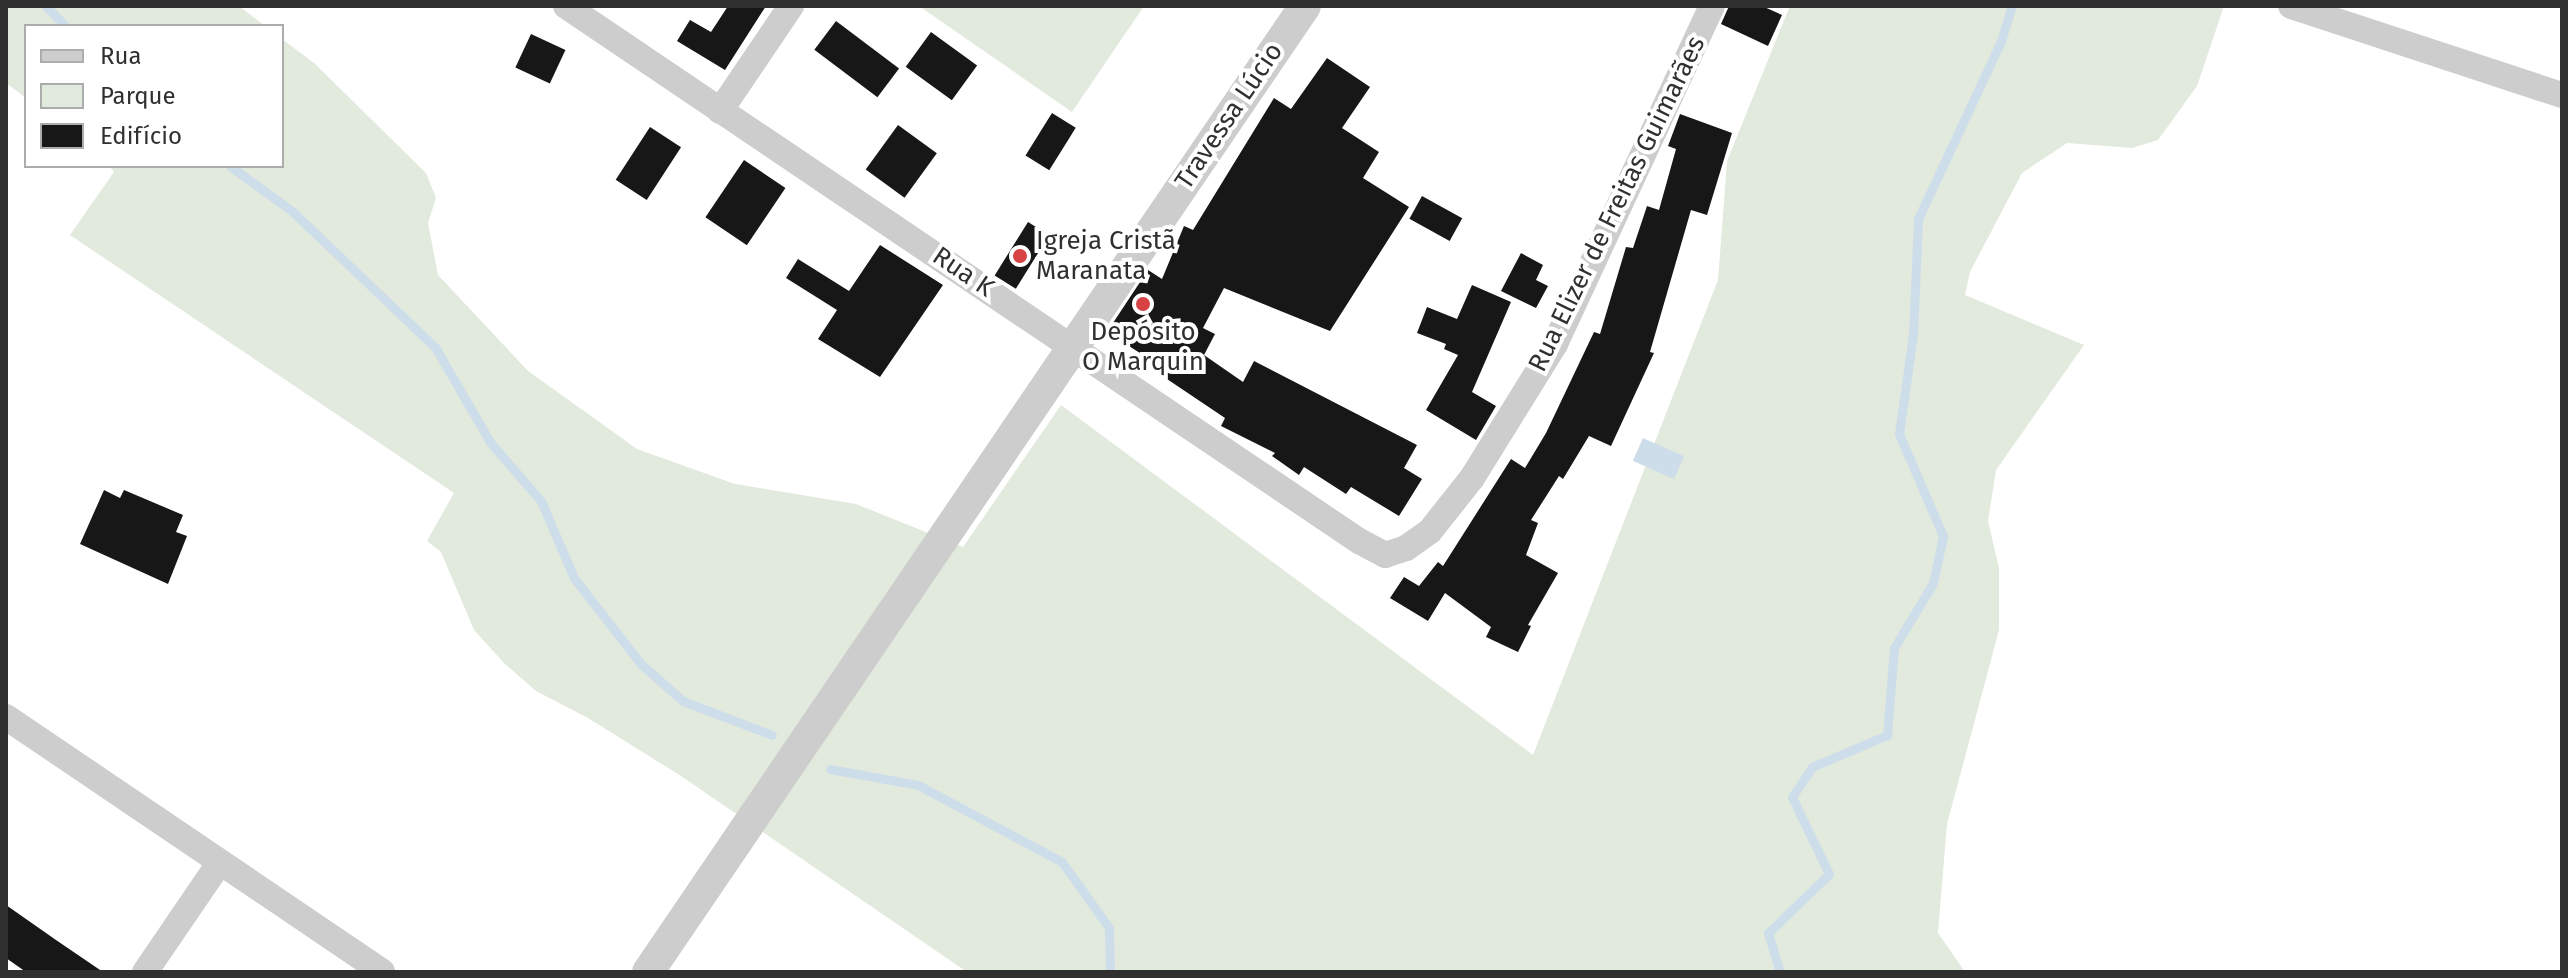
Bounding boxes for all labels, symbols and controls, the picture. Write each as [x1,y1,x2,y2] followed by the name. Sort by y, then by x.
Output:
[24,24,284,168] legend
[1522,31,1712,377] street label: Rua Elizer de Freitas Guimarães
[1169,37,1289,195] street label: Travessa Lúcio
[100,42,142,70] text: Rua
[100,82,176,110] text: Parque
[100,122,182,150] text: Edifício
[1036,225,1176,286] place label: Igreja Cristã Maranata
[926,240,1000,304] street label: Rua K
[1011,247,1029,265] marker: Igreja Cristã Maranata
[1134,295,1152,313] marker: Depósito O Marquin
[1082,316,1204,378] place label: Depósito O Marquin

